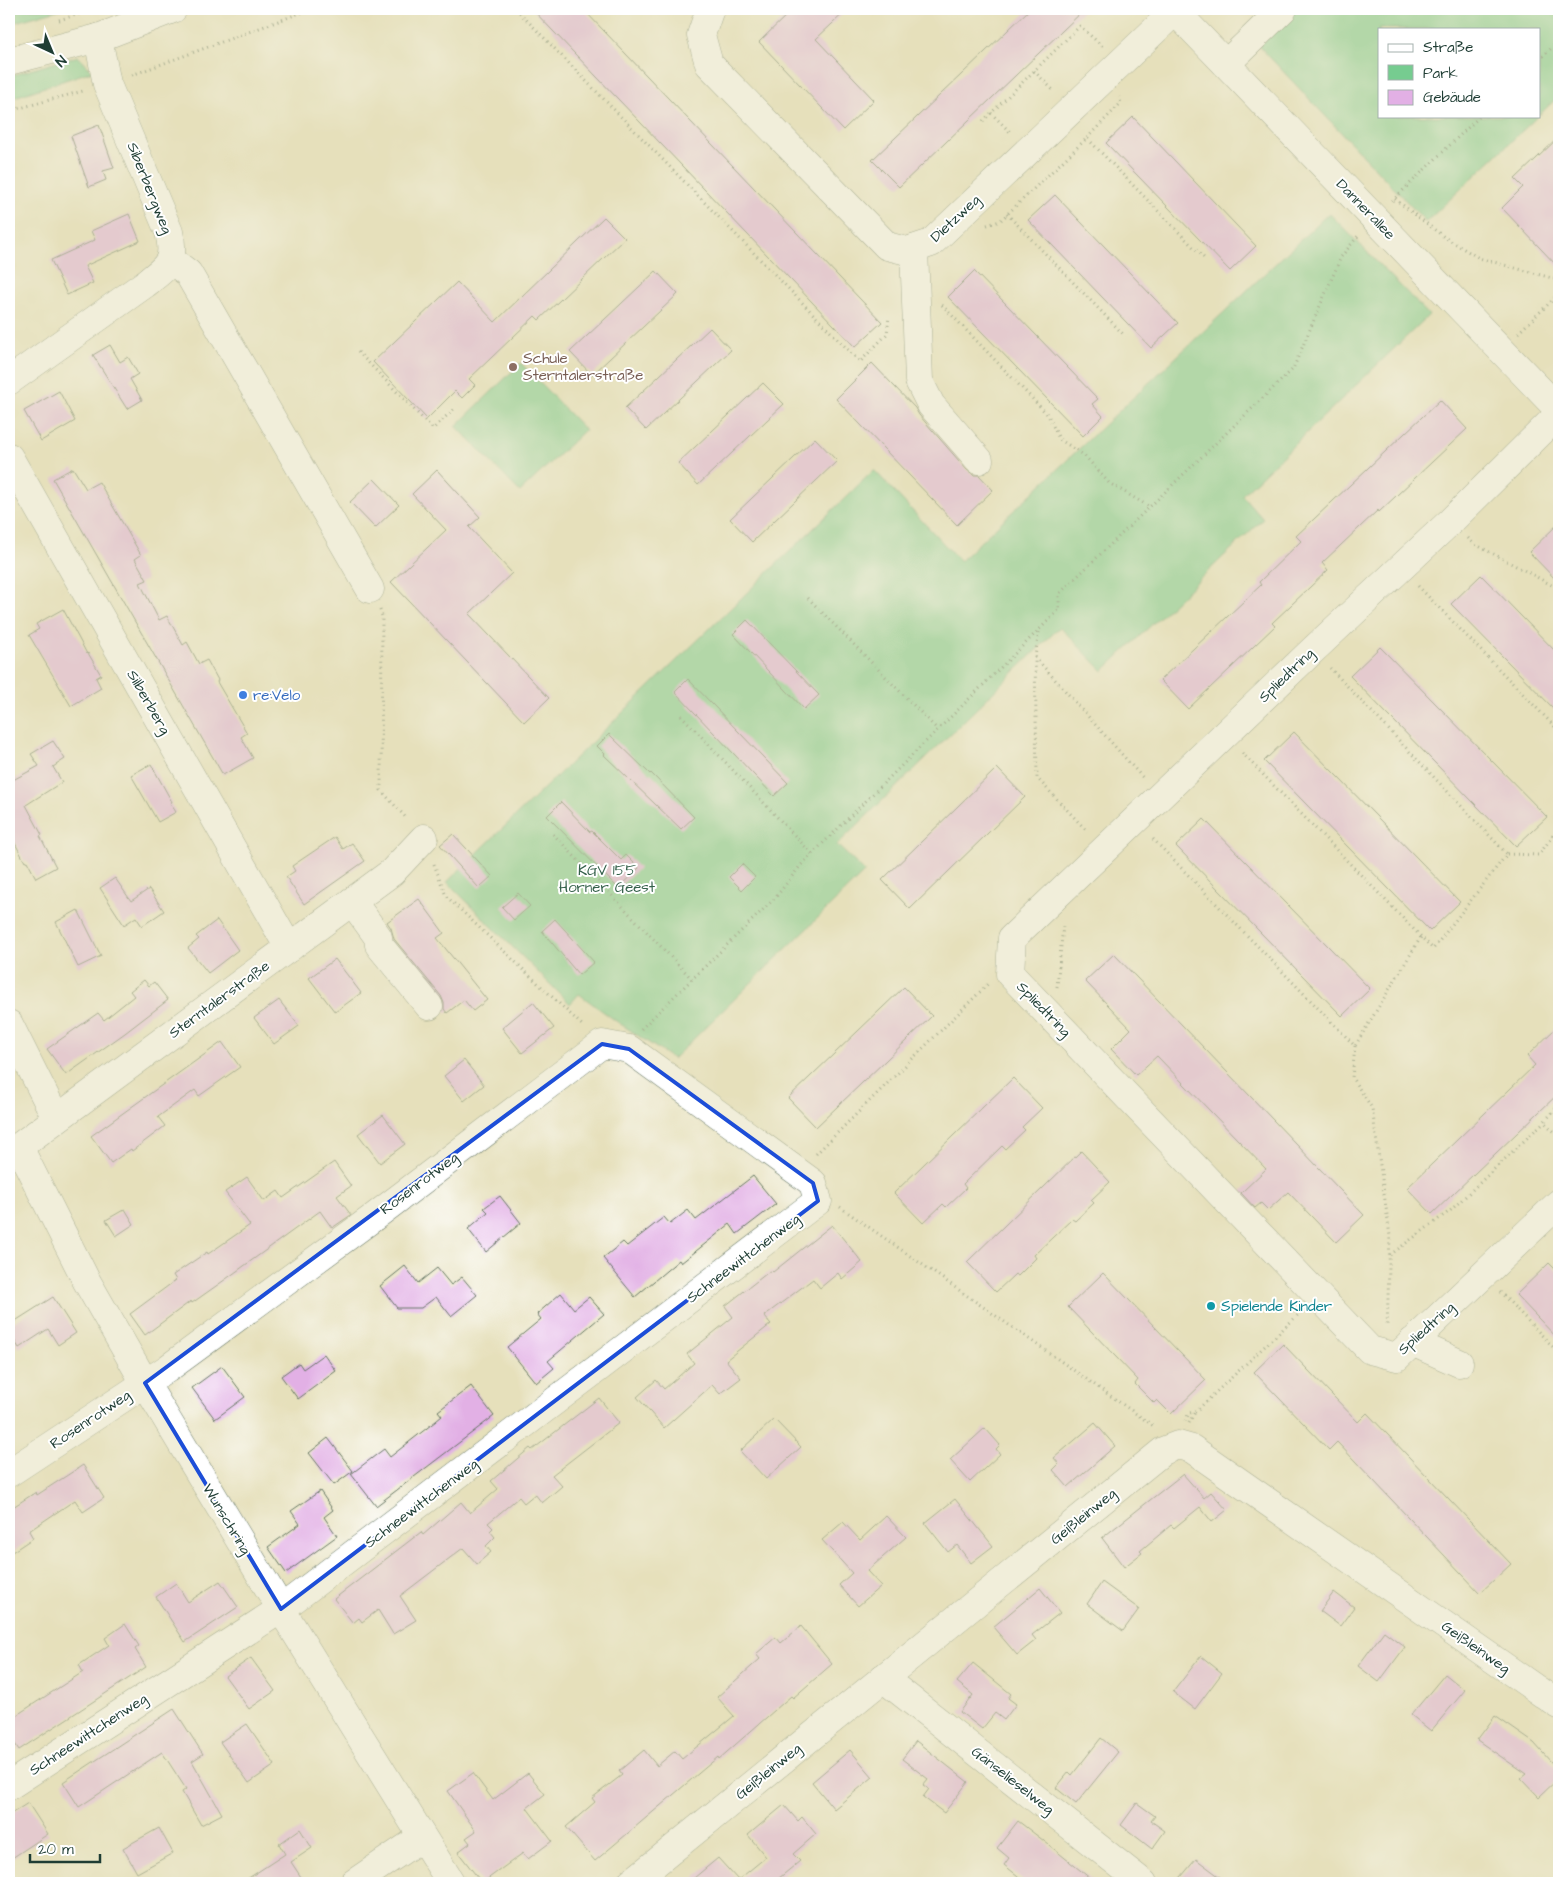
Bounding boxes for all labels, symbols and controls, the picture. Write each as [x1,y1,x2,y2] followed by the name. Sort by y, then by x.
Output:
[28,28,78,78] north arrow
[1378,28,1540,118] legend
[1423,37,1473,58] text: Straße
[50,50,70,71] text: N
[1423,63,1458,84] text: Park
[1423,87,1481,108] text: Gebäude
[121,139,178,238] street label: Siberbergweg
[1331,174,1400,244] street label: Dannerallee
[926,190,986,248] street label: Dietzweg
[523,348,643,386] place label: Schule Sterntalerstraße
[507,361,519,373] marker: Schule Sterntalerstraße
[1254,643,1320,708] street label: Spliedtring
[121,666,176,739] street label: Silberberg
[253,685,301,706] place label: re:Velo
[237,689,249,701] marker: re:Velo
[559,860,655,898] park label: KGV 155 Horner Geest
[164,956,274,1043] street label: Sterntalerstraße
[1011,977,1076,1043] street label: Spliedtring
[376,1147,464,1221] street label: Rosenrotweg
[682,1209,805,1309] street label: Schneewittchenweg
[1221,1296,1332,1317] place label: Spielende Kinder
[1393,1297,1460,1360] street label: Spliedtring
[1205,1300,1217,1312] marker: Spielende Kinder
[46,1385,135,1455] street label: Rosenrotweg
[360,1454,483,1554] street label: Schneewittchenweg
[196,1480,256,1559] street label: Wunschring
[1046,1483,1122,1550] street label: Geißleinweg
[1436,1616,1515,1680] street label: Geißleinweg
[25,1688,152,1781] street label: Schneewittchenweg
[731,1738,807,1805] street label: Geißleinweg
[966,1741,1059,1820] street label: Gänselieselweg
[30,1832,100,1864] scale bar
[38,1839,74,1860] text: 20 m

